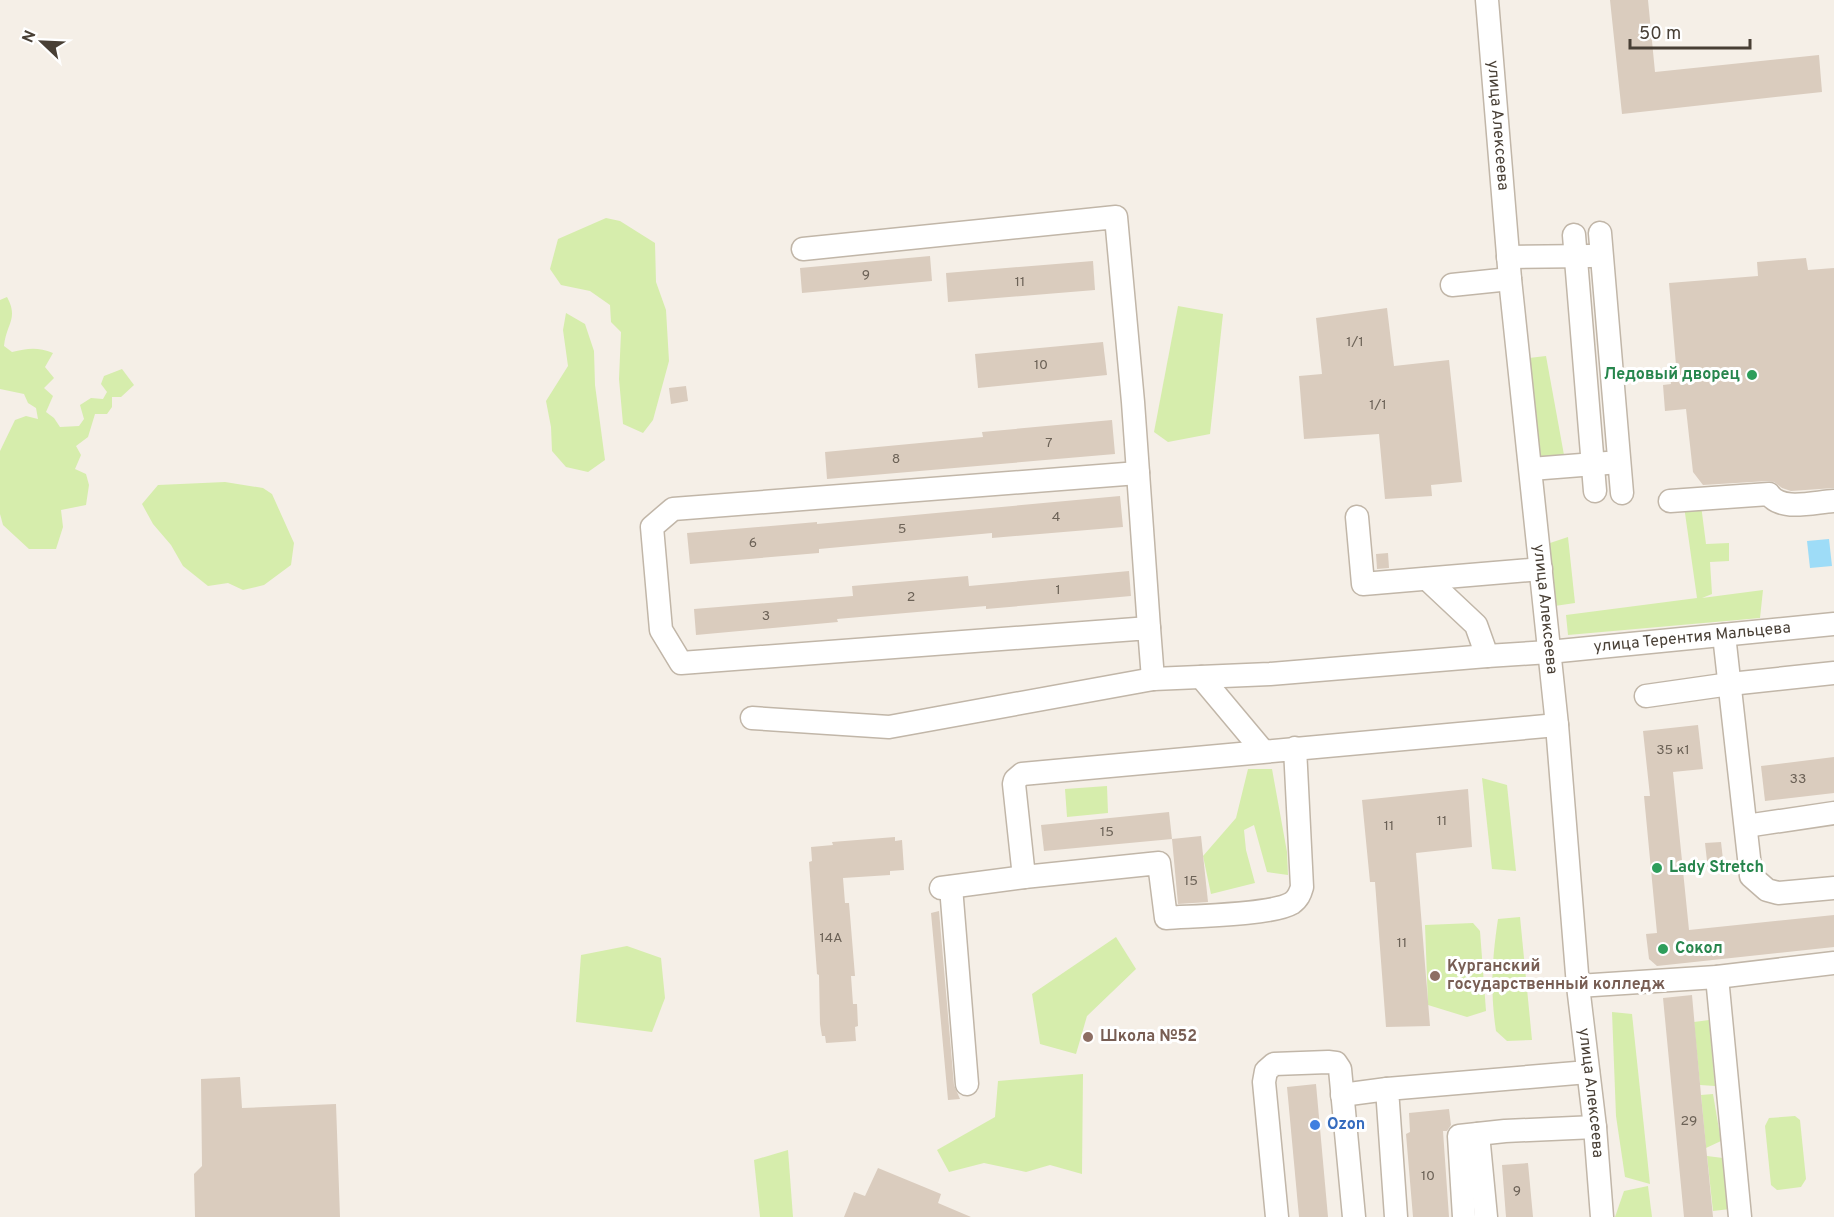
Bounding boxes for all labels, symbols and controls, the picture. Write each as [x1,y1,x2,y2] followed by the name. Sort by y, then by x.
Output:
[12,12,72,72] north arrow
[1630,12,1750,50] scale bar
[1639,23,1681,46] text: 50 m
[19,28,41,46] text: N
[1482,60,1513,192] street label: улица Алексеева
[862,267,870,284] house number: 9
[1015,274,1025,291] house number: 11
[1346,334,1364,351] house number: 1/1
[1034,357,1048,374] house number: 10
[1604,365,1740,385] place label: Ледовый дворец
[1745,368,1759,382] marker: Ледовый дворец
[1369,397,1387,414] house number: 1/1
[1045,435,1053,452] house number: 7
[892,451,900,468] house number: 8
[1052,509,1060,526] house number: 4
[898,521,906,538] house number: 5
[749,535,757,552] house number: 6
[1528,543,1562,675] street label: улица Алексеева
[1055,582,1061,599] house number: 1
[907,589,915,606] house number: 2
[762,608,770,625] house number: 3
[1593,618,1792,658] street label: улица Терентия Мальцева
[1656,742,1690,759] house number: 35 к1
[1790,771,1806,788] house number: 33
[1437,813,1447,830] house number: 11
[1384,818,1394,835] house number: 11
[1100,824,1114,841] house number: 15
[1669,858,1764,878] place label: Lady Stretch
[1650,861,1664,875] marker: Lady Stretch
[1184,873,1198,890] house number: 15
[820,930,842,947] house number: 14А
[1397,935,1407,952] house number: 11
[1675,939,1723,959] place label: Сокол
[1656,942,1670,956] marker: Сокол
[1447,957,1665,995] place label: Курганский государственный колледж
[1428,969,1442,983] marker: Курганский государственный колледж
[1100,1027,1197,1047] place label: Школа №52
[1573,1027,1607,1159] street label: улица Алексеева
[1081,1030,1095,1044] marker: Школа №52
[1681,1113,1697,1130] house number: 29
[1327,1115,1365,1135] place label: Ozon
[1308,1118,1322,1132] marker: Ozon
[1421,1168,1435,1185] house number: 10
[1513,1183,1521,1200] house number: 9

